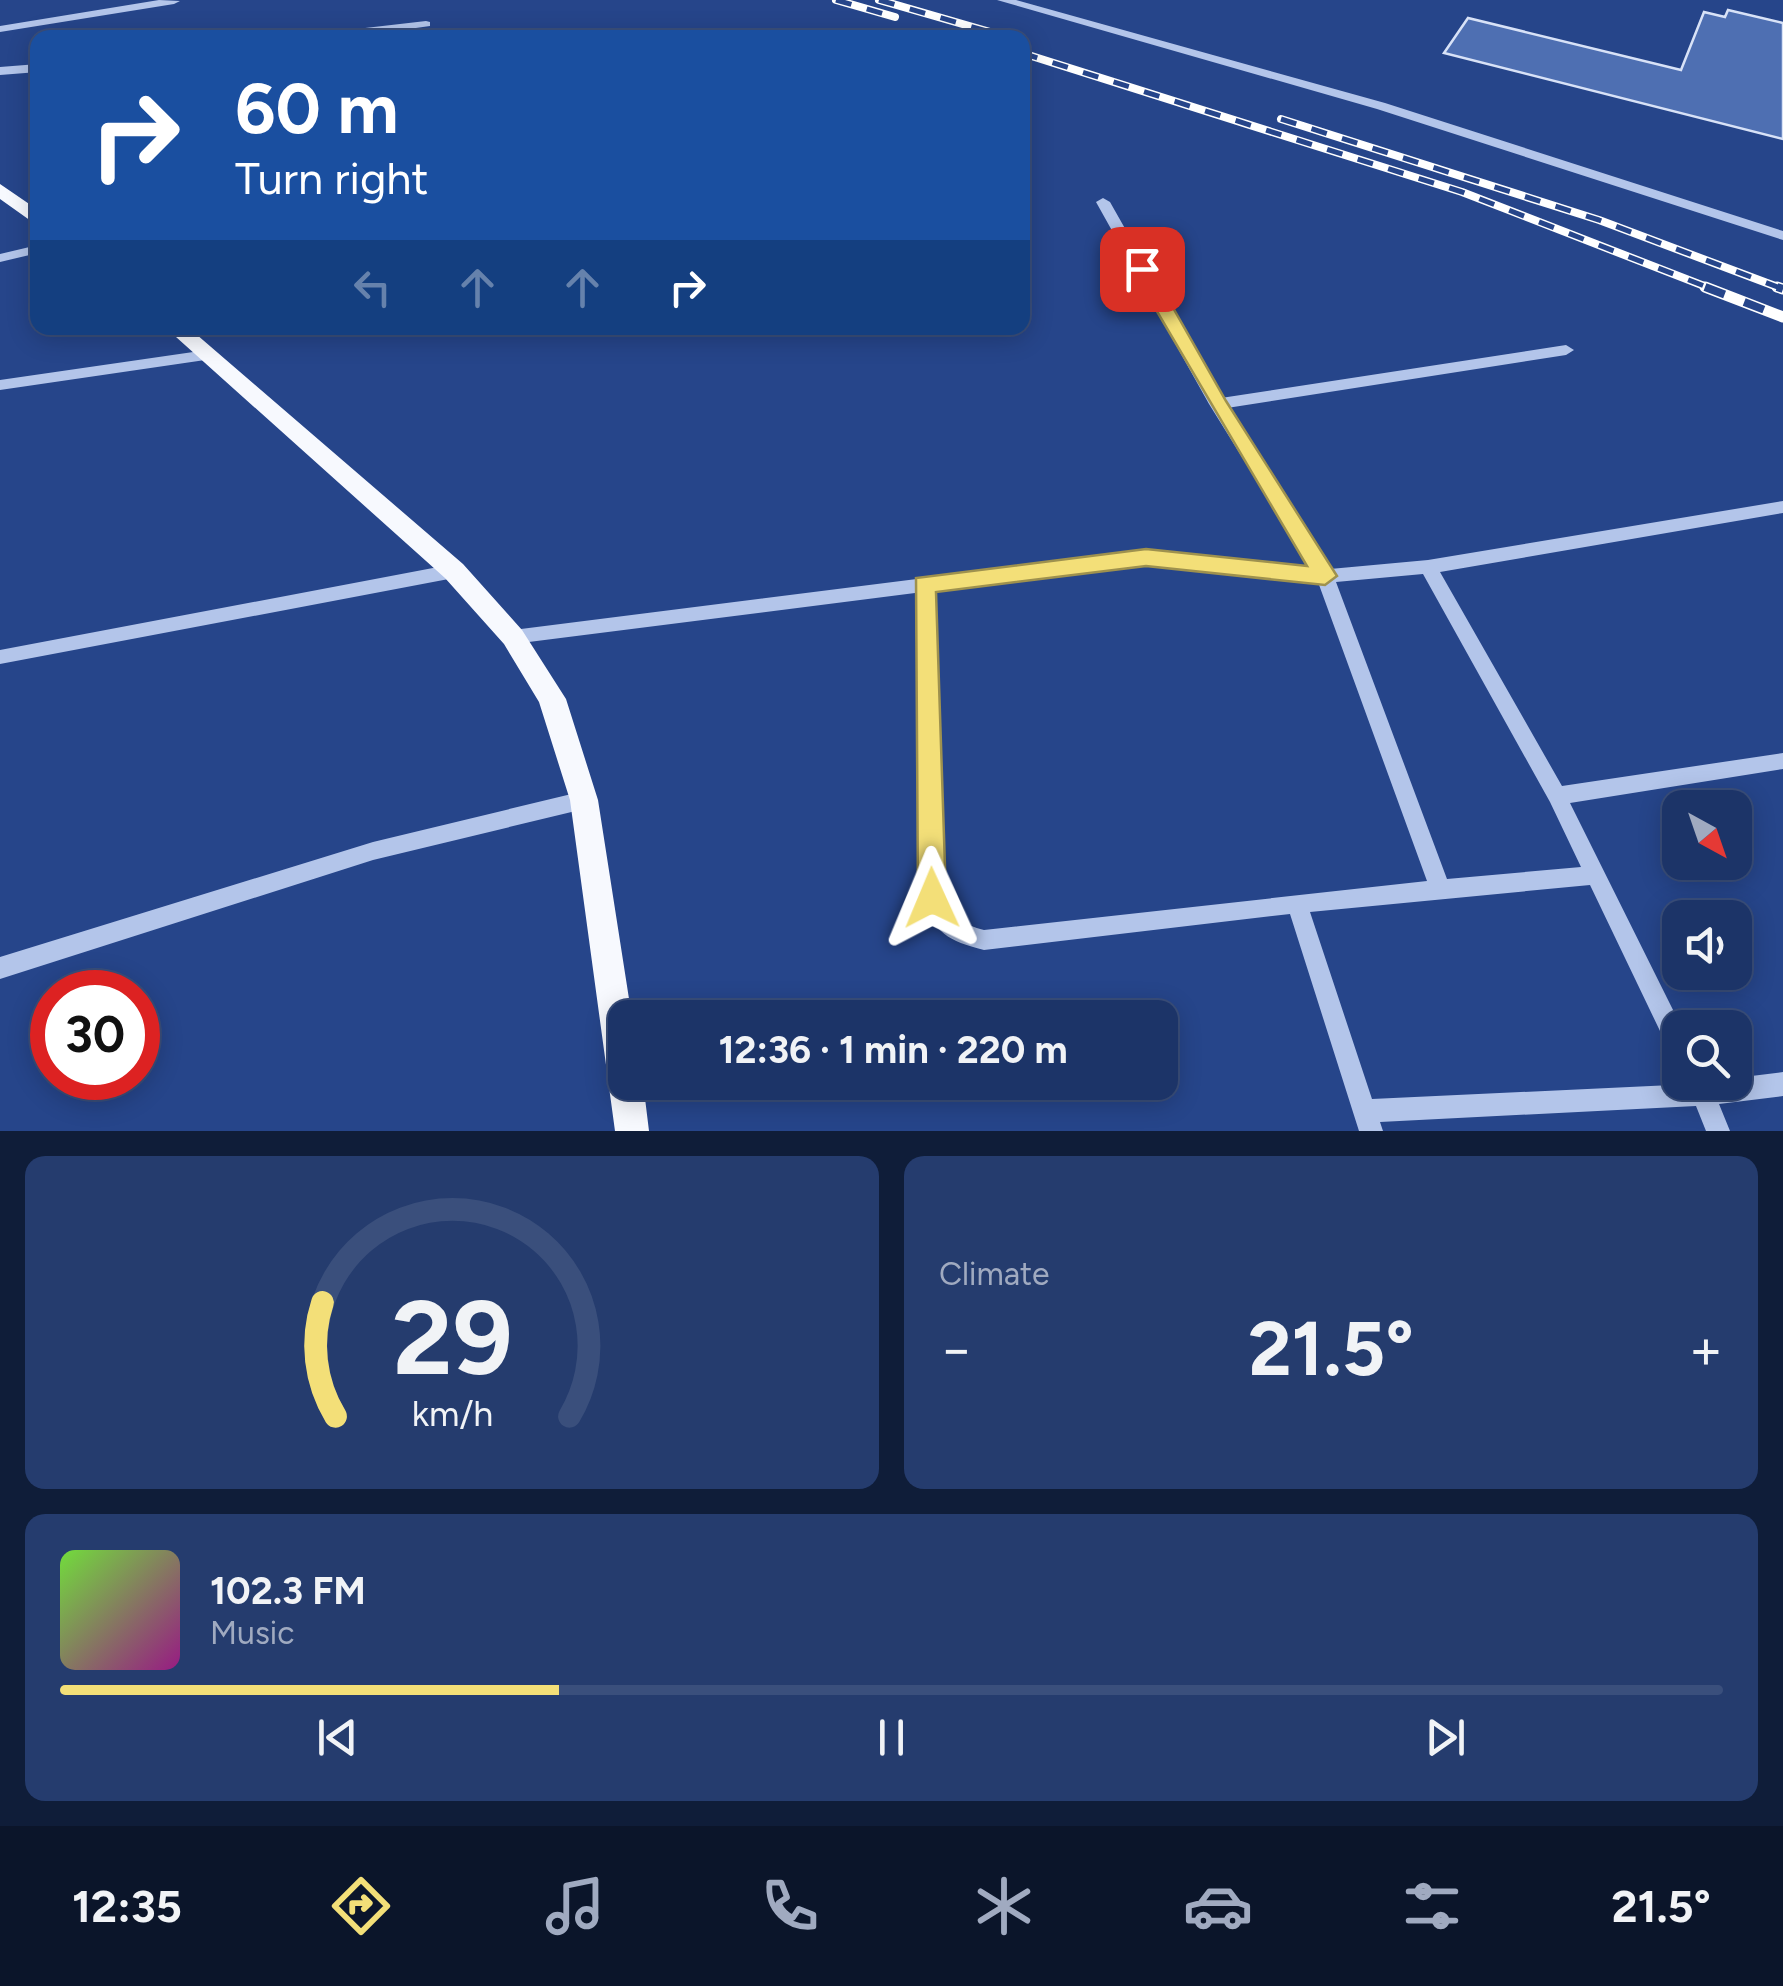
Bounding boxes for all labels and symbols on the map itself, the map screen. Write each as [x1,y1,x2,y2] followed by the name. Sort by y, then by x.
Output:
[1100,227,1185,312] pin
[1662,790,1752,880] north arrow
[880,846,984,950] position arrow
[30,970,160,1100] speed limit sign: 30

